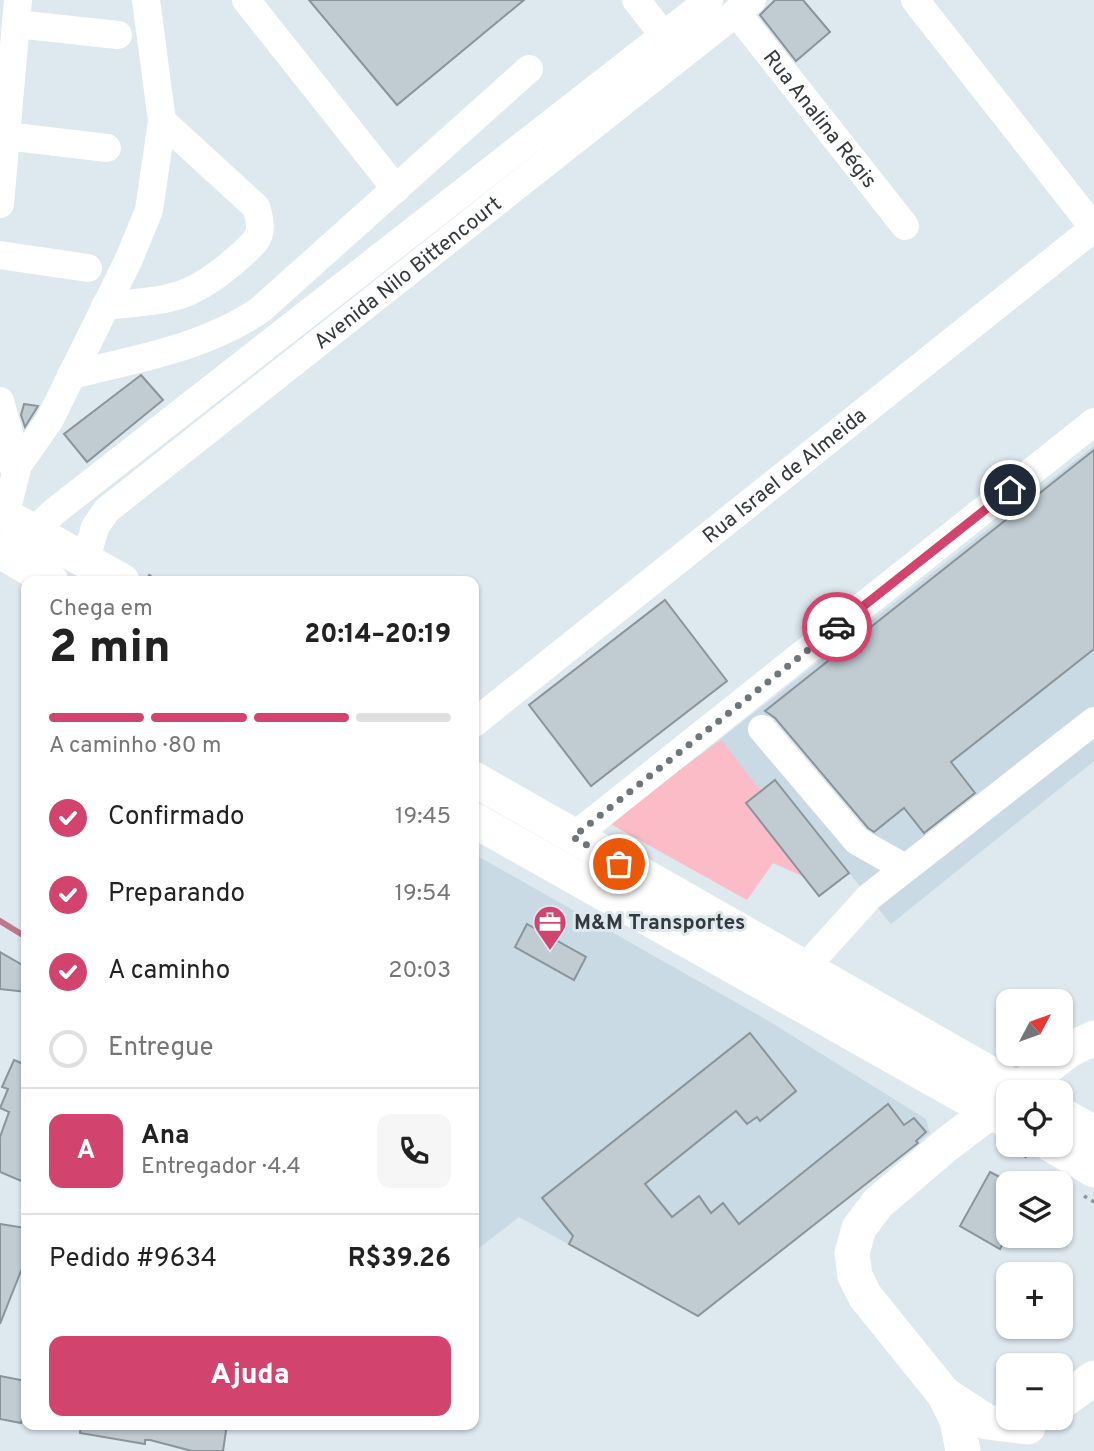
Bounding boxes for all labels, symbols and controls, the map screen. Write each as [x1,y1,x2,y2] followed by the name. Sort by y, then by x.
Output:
[756,45,882,194] street label: Rua Analina Régis
[309,191,508,356] street label: Avenida Nilo Bittencourt
[698,403,873,550] street label: Rua Israel de Almeida
[980,460,1040,520] pin
[991,471,1029,509] icon: home
[802,592,872,662] courier
[49,595,153,624] text: Chega em
[818,608,856,646] icon: car
[304,619,451,652] text: 20:14–20:19
[49,620,171,679] text: 2 min
[49,732,221,761] text: A caminho · 80 m
[49,799,87,837] icon: check
[108,801,245,834] text: Confirmado
[395,803,451,832] text: 19:45
[589,834,649,894] pin
[600,845,638,883] icon: bag
[49,876,87,914] icon: check
[108,878,245,911] text: Preparando
[394,880,451,909] text: 19:54
[531,903,569,952] office icon: M&M Transportes
[574,910,745,937] place label: M&M Transportes
[49,953,87,991] icon: check
[108,955,230,988] text: A caminho
[388,957,451,986] text: 20:03
[996,989,1073,1066] north arrow
[996,989,1073,1430] map controls
[108,1032,214,1065] text: Entregue
[996,1080,1073,1157] button: locate
[377,1114,451,1188] button: phone
[141,1120,190,1153] text: Ana
[77,1135,95,1168] text: A
[141,1153,301,1182] text: Entregador · 4.4
[996,1171,1073,1248] button: layers
[49,1243,217,1276] text: Pedido #9634
[348,1243,451,1276] text: R$39.26
[996,1262,1073,1339] button: +
[49,1336,451,1416] button: Ajuda
[996,1353,1073,1430] button: −

